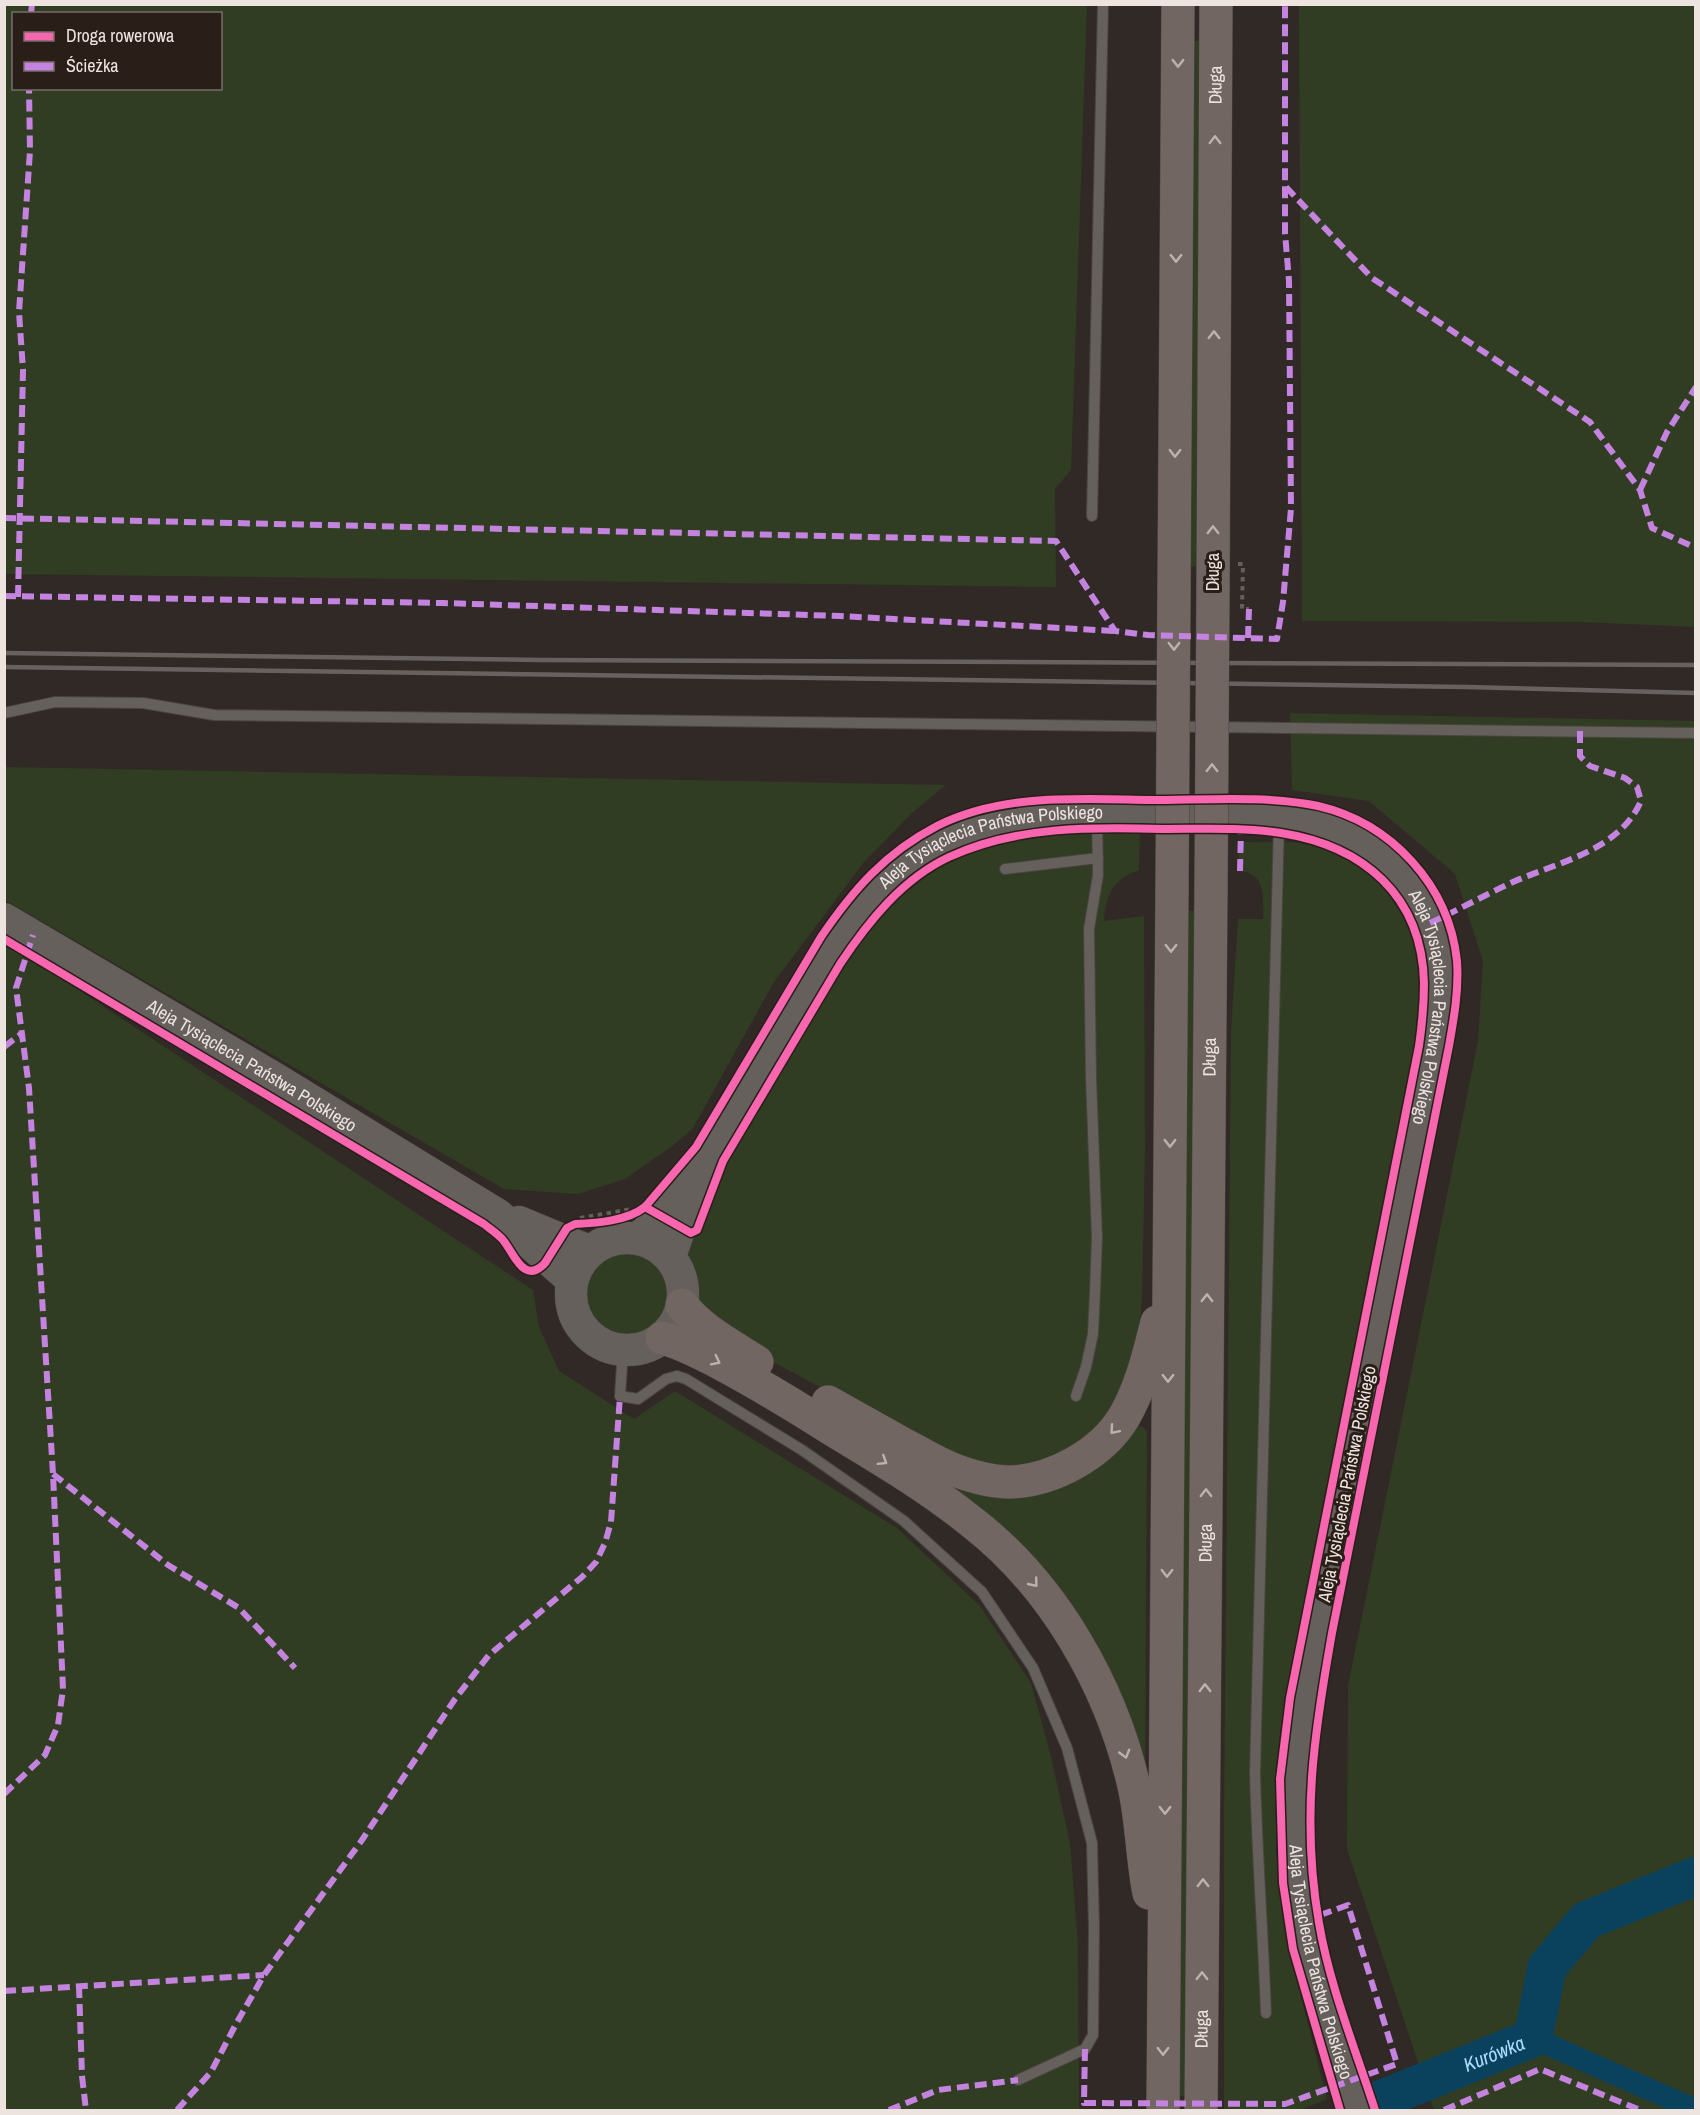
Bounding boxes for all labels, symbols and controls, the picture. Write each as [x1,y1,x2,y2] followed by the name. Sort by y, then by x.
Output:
[12,12,222,90] legend
[66,23,174,48] text: Droga rowerowa
[66,53,119,78] text: Ścieżka
[1172,58,1184,67] one-way arrow
[1202,66,1228,104] street label: Długa
[1209,136,1221,145] one-way arrow
[1170,253,1182,262] one-way arrow
[1208,331,1220,340] one-way arrow
[1169,448,1181,457] one-way arrow
[1207,526,1219,535] one-way arrow
[1200,553,1225,591] street label: Długa
[1168,642,1180,651] one-way arrow
[1205,764,1218,773] one-way arrow
[872,800,1103,895] street label: Aleja Tysiąclecia Państwa Polskiego
[1402,884,1453,1127] street label: Aleja Tysiąclecia Państwa Polskiego
[1165,944,1177,953] one-way arrow
[142,992,362,1138] street label: Aleja Tysiąclecia Państwa Polskiego
[1196,1038,1222,1076] street label: Długa
[1164,1139,1176,1148] one-way arrow
[1201,1293,1213,1302] one-way arrow
[709,1354,720,1365] one-way arrow
[1311,1364,1382,1605] street label: Aleja Tysiąclecia Państwa Polskiego
[1162,1373,1174,1382] one-way arrow
[1110,1423,1121,1433] one-way arrow
[877,1454,887,1466] one-way arrow
[1200,1488,1212,1497] one-way arrow
[1192,1524,1218,1562] street label: Długa
[1161,1568,1173,1577] one-way arrow
[1026,1576,1037,1587] one-way arrow
[1199,1683,1211,1692] one-way arrow
[1118,1748,1130,1759] one-way arrow
[1159,1805,1171,1814] one-way arrow
[1283,1843,1359,2082] street label: Aleja Tysiąclecia Państwa Polskiego
[1197,1878,1209,1887] one-way arrow
[1196,1971,1208,1980] one-way arrow
[1189,2010,1214,2048] street label: Długa
[1459,2029,1529,2078] water label: Kurówka
[1157,2047,1169,2056] one-way arrow

